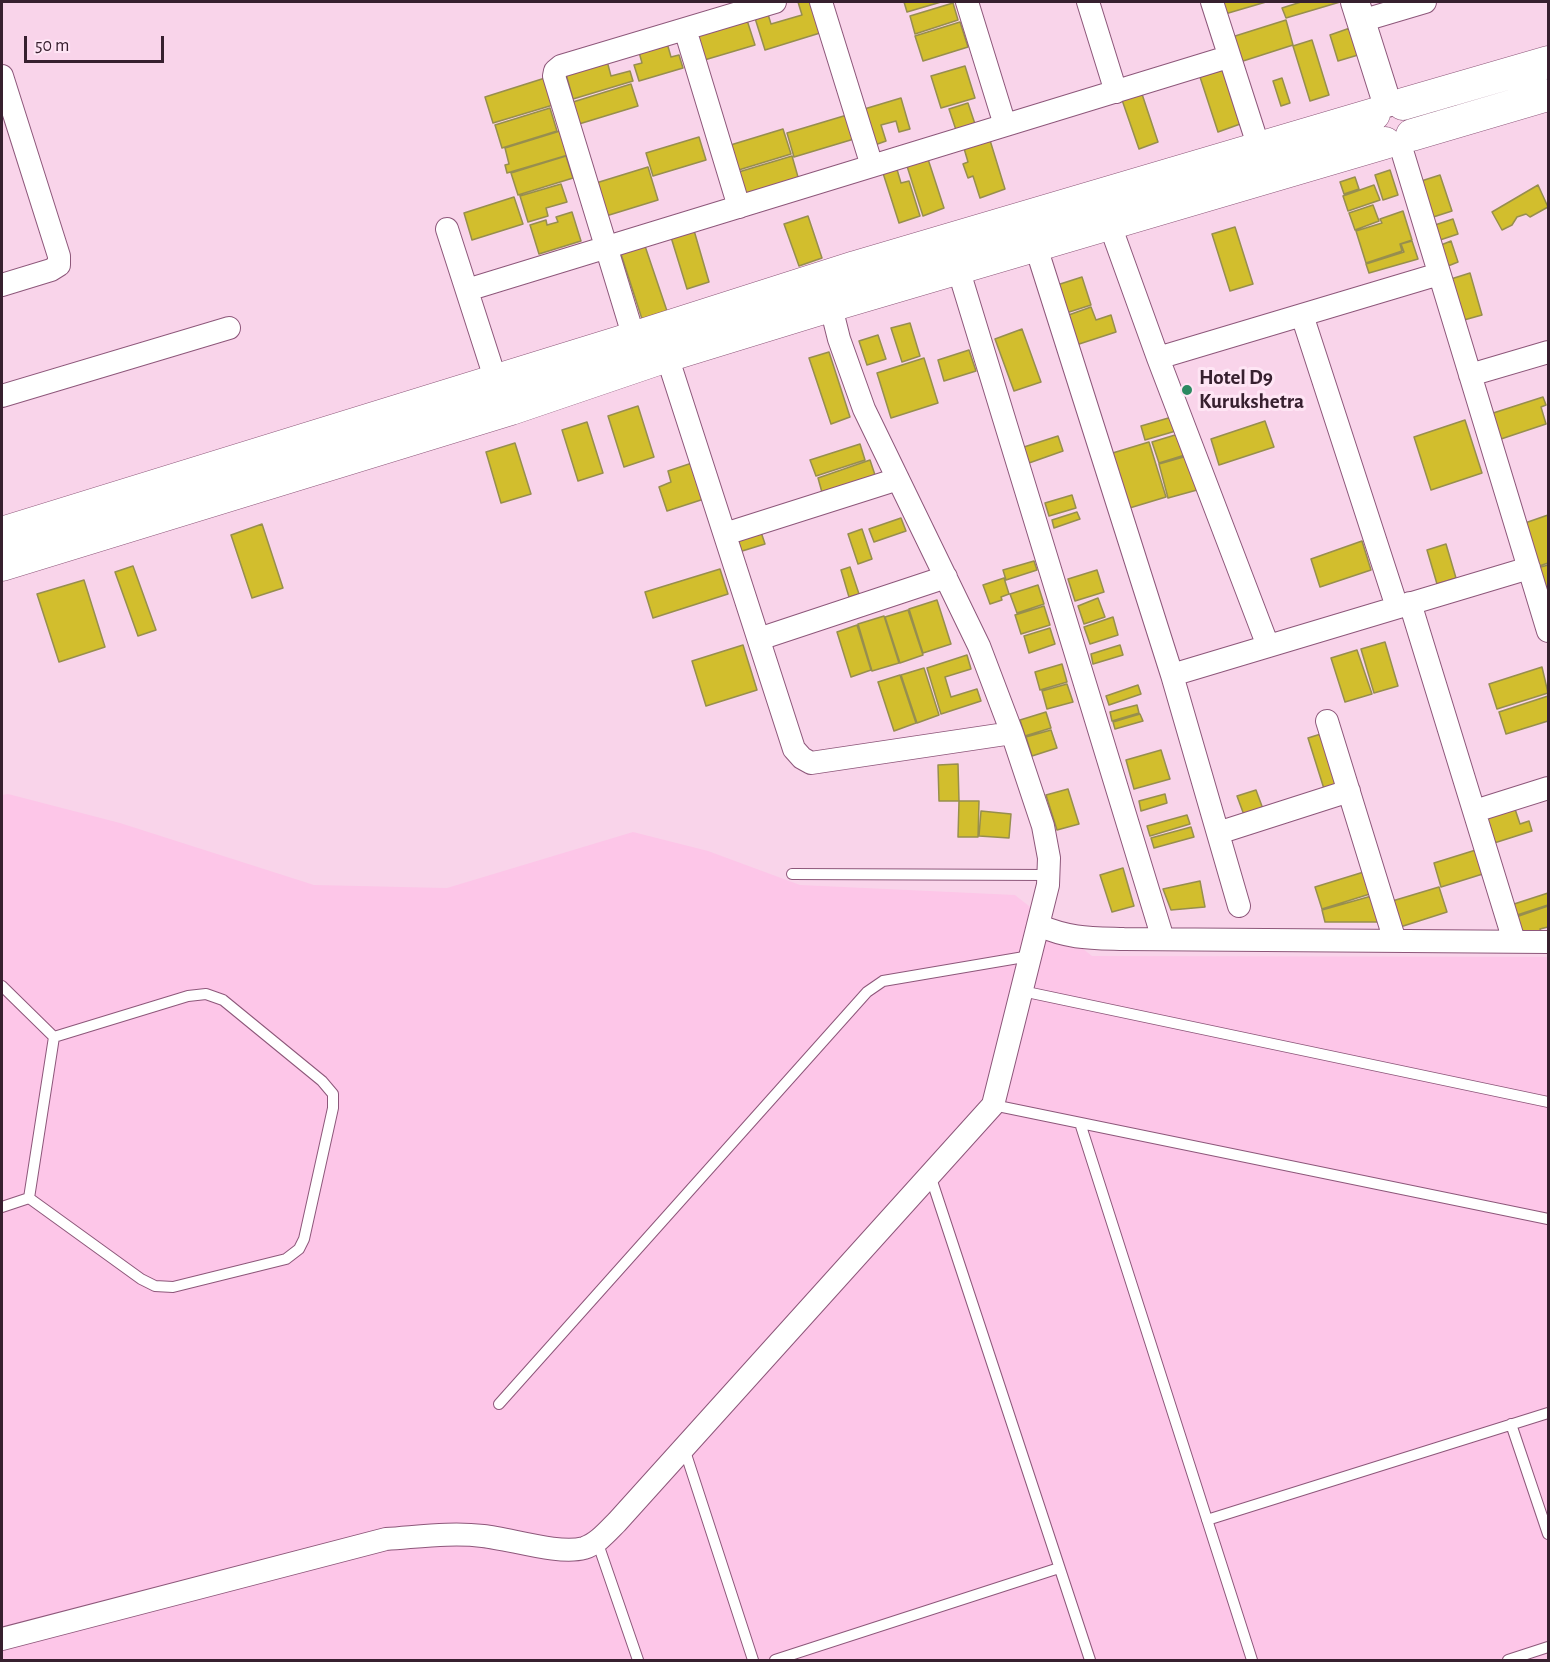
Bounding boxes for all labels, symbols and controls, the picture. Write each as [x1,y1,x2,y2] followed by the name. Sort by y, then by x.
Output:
[27,24,166,62] scale bar
[35,37,69,55] text: 50 m
[1199,365,1304,415] place label: Hotel D9 Kurukshetra
[1180,383,1194,397] marker: Hotel D9 Kurukshetra

